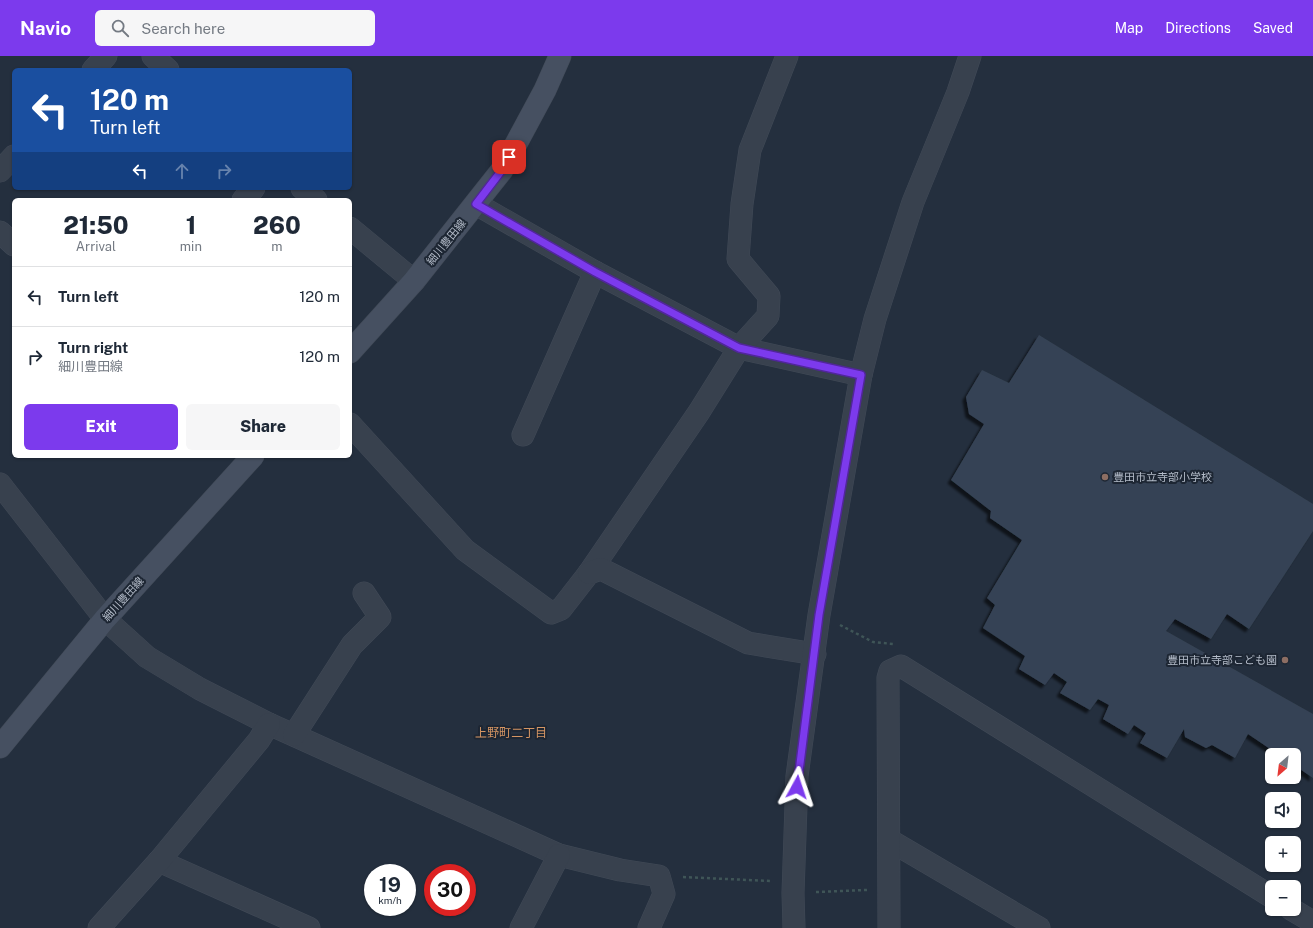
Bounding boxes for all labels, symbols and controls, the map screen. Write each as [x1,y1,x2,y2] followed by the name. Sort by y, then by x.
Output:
[95,10,375,46] search box
[20,17,71,39] text: Navio
[109,17,131,39] icon: search
[141,20,225,37] text: Search here
[1115,20,1143,36] text: Map
[1165,20,1231,36] text: Directions
[1253,20,1293,36] text: Saved
[90,83,169,116] text: 120 m
[24,84,76,136] icon: left
[90,117,160,138] text: Turn left
[492,140,526,174] pin
[498,146,520,168] icon: arrive
[129,160,151,182] icon: left
[171,160,193,182] icon: ahead
[213,160,235,182] icon: right
[63,211,129,239] text: 21:50
[186,211,196,239] text: 1
[253,211,301,239] text: 260
[424,217,468,267] street label: 細川豊田線
[76,239,116,254] text: Arrival
[180,239,202,254] text: min
[271,239,283,254] text: m
[24,286,46,308] icon: left
[58,288,119,305] text: Turn left
[299,288,340,305] text: 120 m
[58,339,128,356] text: Turn right
[24,346,46,368] icon: right
[299,348,340,365] text: 120 m
[58,359,123,374] text: 細川豊田線
[24,404,178,450] button: Exit
[186,404,340,450] button: Share
[1113,471,1212,483] place label: 豊田市立寺部小学校
[1100,472,1110,482] marker: 豊田市立寺部小学校
[100,575,146,623] street label: 細川豊田線
[1167,654,1277,666] place label: 豊田市立寺部こども園
[1280,655,1290,665] marker: 豊田市立寺部こども園
[475,726,547,740] district label: 上野町二丁目
[1265,748,1301,784] north arrow
[1265,748,1301,916] map controls
[776,766,818,808] position arrow
[1265,792,1301,828] button: sound
[1265,836,1301,872] button: +
[424,864,476,916] speed limit sign: 30
[379,873,401,897] text: 19
[1265,880,1301,916] button: −
[378,894,402,906] text: km/h

